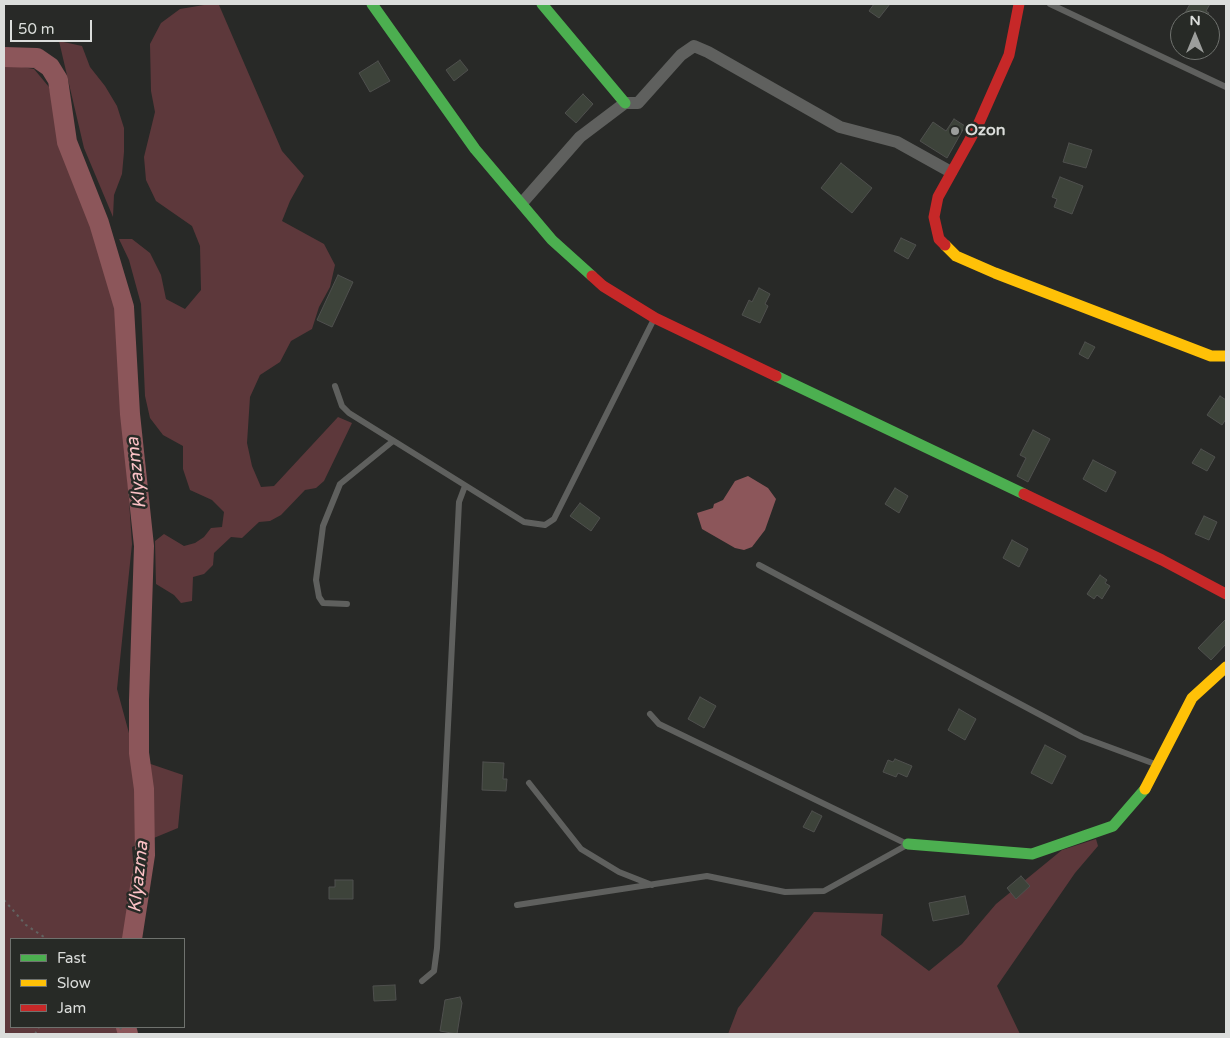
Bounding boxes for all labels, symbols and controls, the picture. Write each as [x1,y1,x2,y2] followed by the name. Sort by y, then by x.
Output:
[12,10,95,42] scale bar
[1170,10,1220,60] north arrow
[1189,12,1201,29] text: N
[18,20,55,38] text: 50 m
[965,121,1005,141] place label: Ozon
[949,125,961,137] marker: Ozon
[123,436,151,510] water label: Klyazma
[125,840,153,914] water label: Klyazma
[10,938,185,1028] legend
[57,949,86,967] text: Fast
[57,974,91,992] text: Slow
[57,999,86,1017] text: Jam

